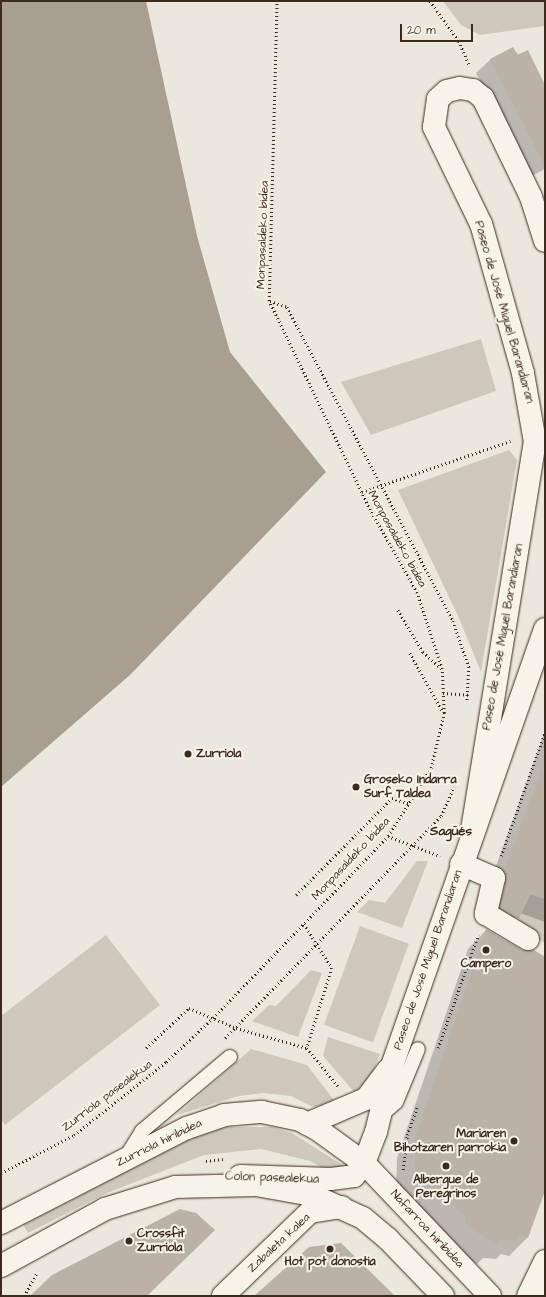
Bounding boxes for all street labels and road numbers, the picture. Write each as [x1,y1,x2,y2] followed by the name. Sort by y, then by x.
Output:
[254,181,272,289] street label: Monpasaldeko bidea
[471,219,537,405] street label: Paseo de José Miguel Barandiaran
[364,488,430,590] street label: Monpasaldeko bidea
[479,543,527,731] street label: Paseo de José Miguel Barandiaran
[309,814,393,904] street label: Monpasaldeko bidea
[390,868,466,1052] street label: Paseo de José Miguel Barandiaran
[59,1057,155,1135] street label: Zurriola pasealekua
[114,1116,204,1170] street label: Zurriola hiribidea
[225,1169,319,1187] street label: Colon pasealekua
[387,1187,467,1271] street label: Nafarroa hiribidea
[245,1210,313,1276] street label: Zabaleta kalea

